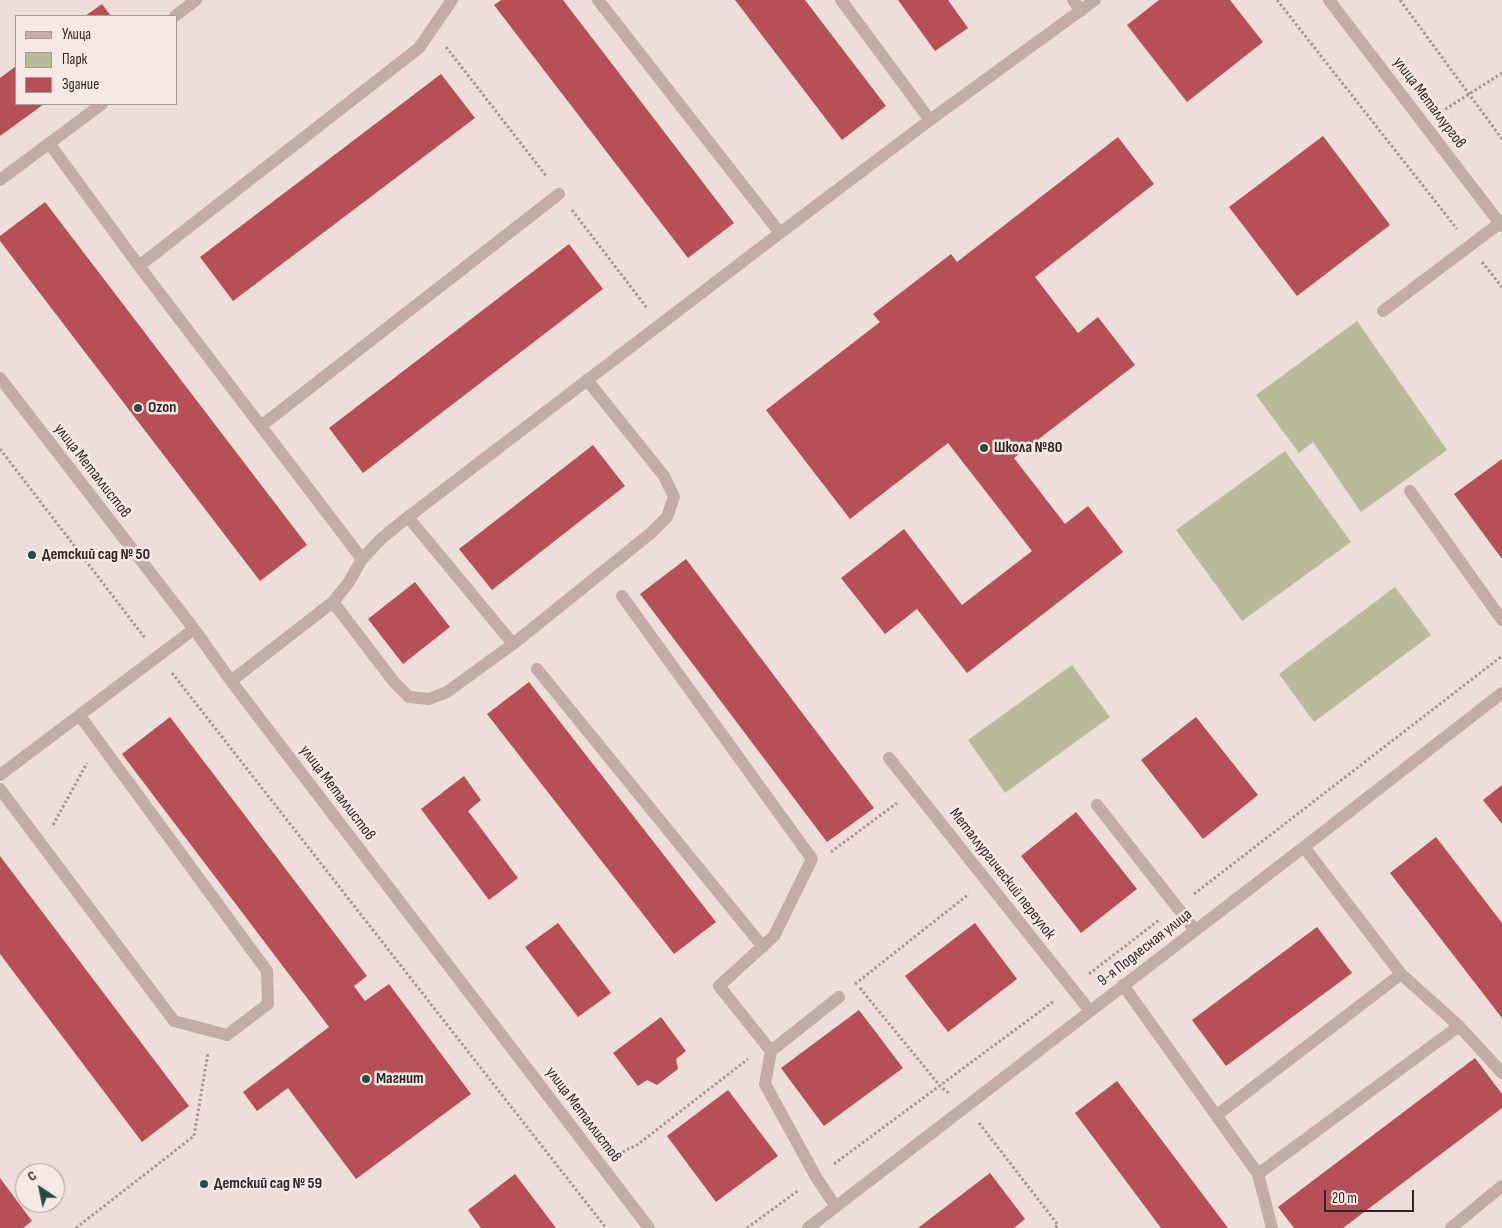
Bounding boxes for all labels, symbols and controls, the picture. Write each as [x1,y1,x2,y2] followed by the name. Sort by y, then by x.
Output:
[15,15,178,105] legend
[62,25,91,44] text: Улица
[62,50,87,69] text: Парк
[1388,54,1470,152] street label: улица Металлургов
[62,75,99,94] text: Здание
[148,398,176,418] place label: Ozon
[132,402,144,414] marker: Ozon
[49,420,135,522] street label: улица Металлистов
[994,438,1062,458] place label: Школа №80
[978,442,990,454] marker: Школа №80
[42,545,150,565] place label: Детский сад № 50
[26,549,38,561] marker: Детский сад № 50
[295,742,379,844] street label: улица Металлистов
[945,805,1059,943] street label: Металлургический переулок
[1094,905,1196,991] street label: 9-я Подлесная улица
[541,1064,625,1166] street label: улица Металлистов
[376,1069,424,1089] place label: Магнит
[360,1073,372,1085] marker: Магнит
[15,1163,65,1213] north arrow
[24,1167,40,1185] text: С
[214,1174,322,1194] place label: Детский сад № 59
[198,1178,210,1190] marker: Детский сад № 59
[1327,1180,1417,1212] scale bar
[1332,1189,1357,1208] text: 20 m

